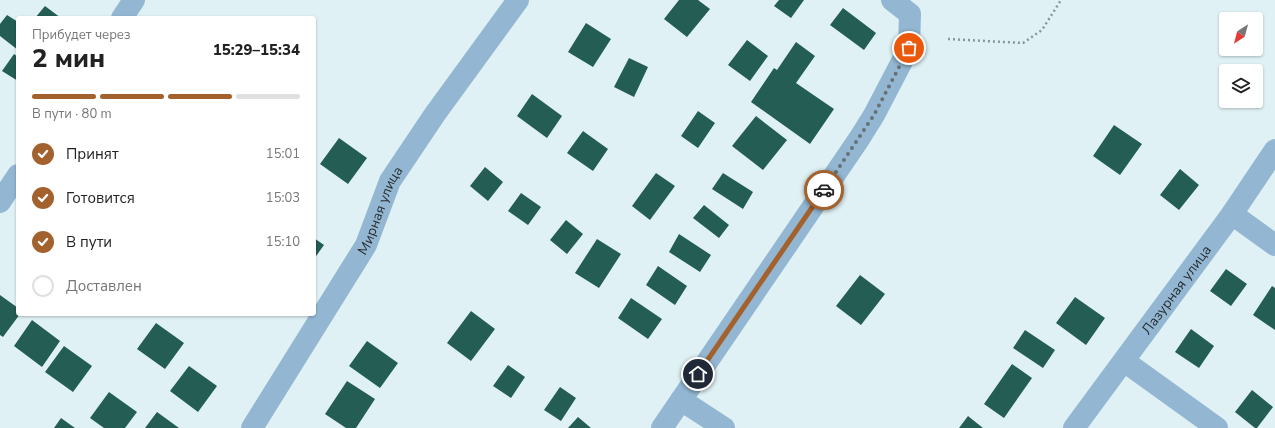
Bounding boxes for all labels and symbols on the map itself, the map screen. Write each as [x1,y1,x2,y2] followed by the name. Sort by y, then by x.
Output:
[1219,12,1263,56] north arrow
[892,31,926,65] pin
[353,162,407,259] street label: Мирная улица
[804,170,844,210] courier
[1137,241,1216,338] street label: Лазурная улица
[681,357,715,391] pin

